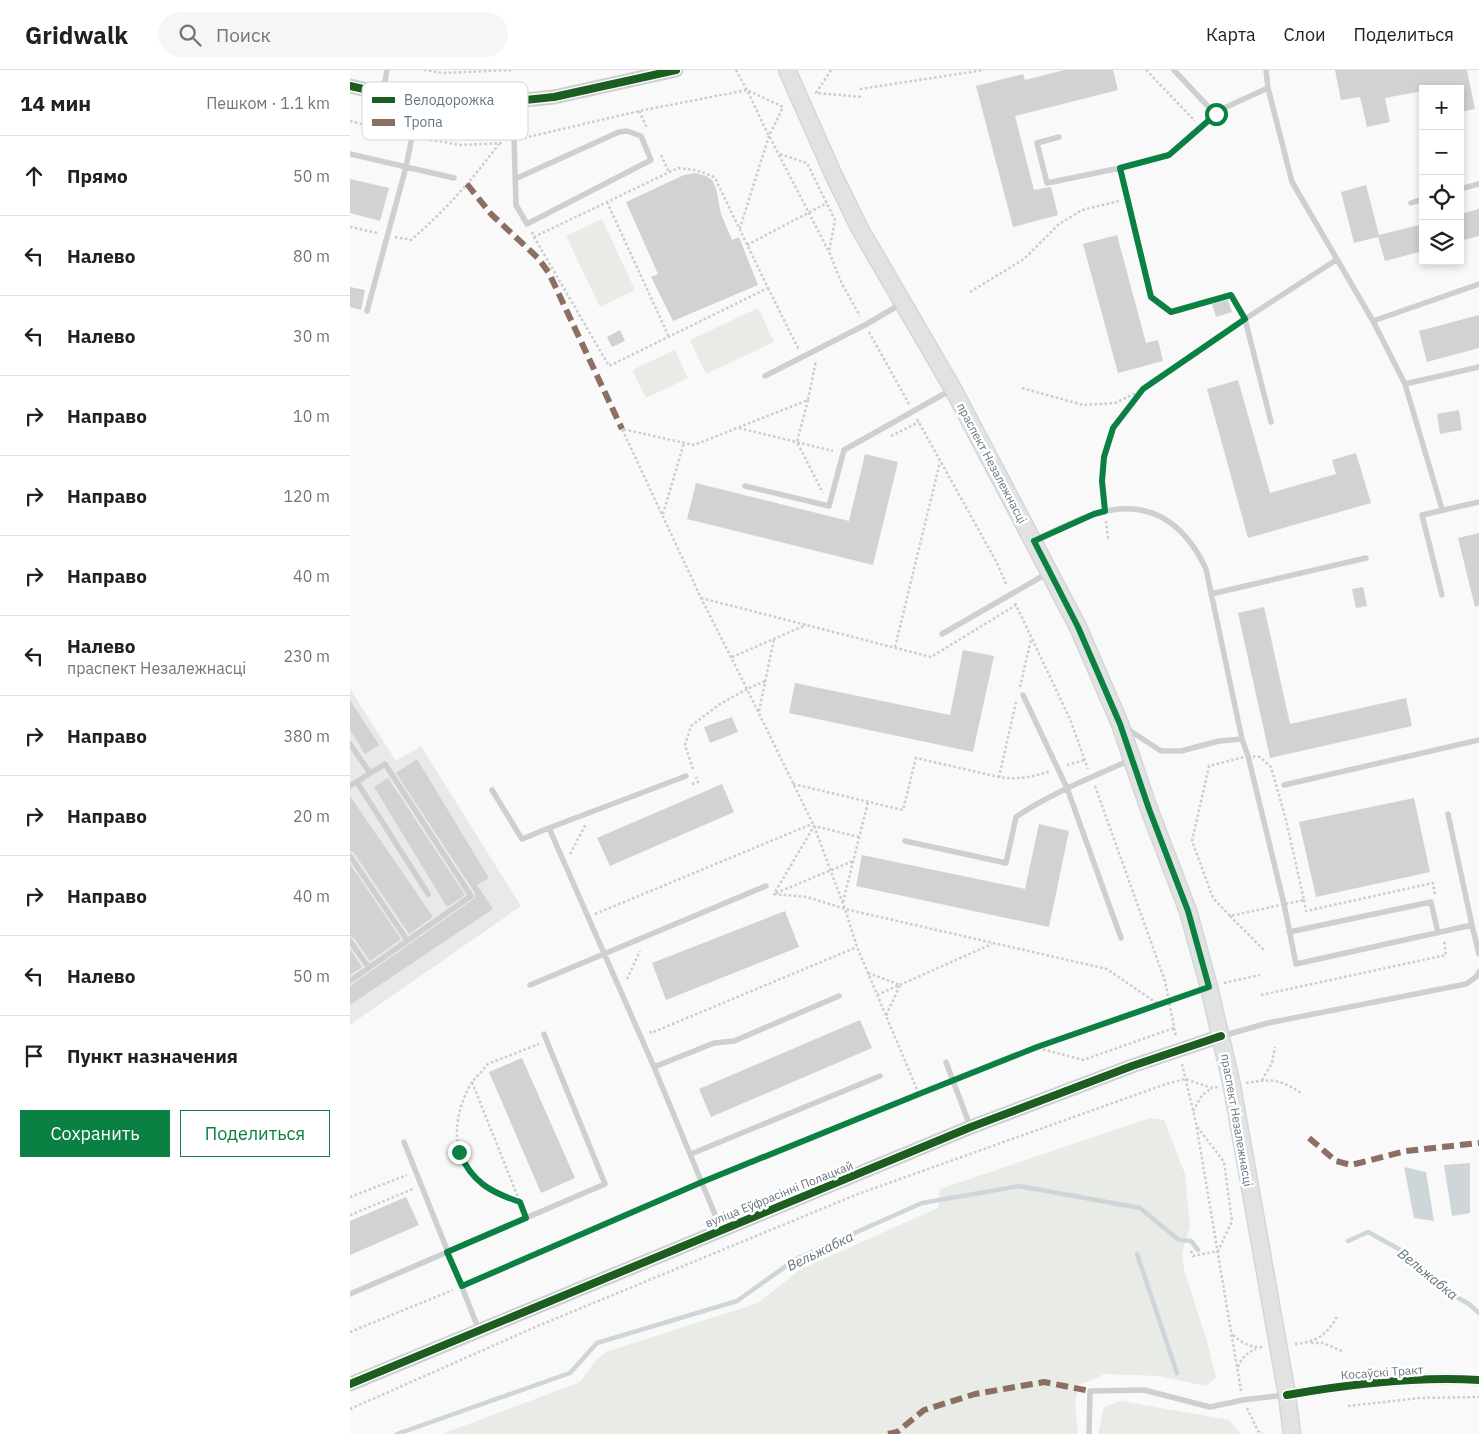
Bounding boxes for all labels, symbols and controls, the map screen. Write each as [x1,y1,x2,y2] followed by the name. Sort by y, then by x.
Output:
[158,12,508,57] search box
[25,19,128,51] text: Gridwalk
[176,21,204,49] icon: search
[216,23,271,47] text: Поиск
[1206,23,1256,46] text: Карта
[1284,23,1326,46] text: Слои
[1354,23,1454,46] text: Поделиться
[362,82,528,140] legend
[1419,85,1464,265] map controls
[1419,85,1464,130] button: +
[20,89,91,117] text: 14 мин
[404,91,495,109] text: Велодорожка
[206,93,330,113] text: Пешком · 1.1 km
[1205,103,1228,126] route start
[404,113,443,131] text: Тропа
[1419,130,1464,175] button: −
[20,162,48,190] icon: ahead
[67,164,128,188] text: Прямо
[293,166,330,186] text: 50 m
[1419,175,1464,220] button: locate
[1419,220,1464,265] button: layers
[20,242,48,270] icon: left
[67,244,136,268] text: Налево
[293,246,330,266] text: 80 m
[20,322,48,350] icon: left
[67,324,136,348] text: Налево
[293,326,330,346] text: 30 m
[954,400,1030,526] street label: праспект Незалежнасці
[20,402,48,430] icon: right
[67,404,147,428] text: Направо
[293,406,330,426] text: 10 m
[20,482,48,510] icon: right
[67,484,147,508] text: Направо
[283,486,330,506] text: 120 m
[20,562,48,590] icon: right
[67,564,147,588] text: Направо
[293,566,330,586] text: 40 m
[67,634,136,658] text: Налево
[20,642,48,670] icon: left
[283,646,330,666] text: 230 m
[67,658,246,678] text: праспект Незалежнасці
[20,722,48,750] icon: right
[67,724,147,748] text: Направо
[283,726,330,746] text: 380 m
[20,802,48,830] icon: right
[67,804,147,828] text: Направо
[293,806,330,826] text: 20 m
[20,882,48,910] icon: right
[67,884,147,908] text: Направо
[293,886,330,906] text: 40 m
[20,962,48,990] icon: left
[67,964,136,988] text: Налево
[293,966,330,986] text: 50 m
[20,1042,48,1070] icon: arrive
[67,1044,238,1068] text: Пункт назначения
[1218,1052,1256,1188] street label: праспект Незалежнасці
[20,1110,170,1157] button: Сохранить
[180,1110,330,1157] button: Поделиться
[448,1141,471,1164] route end
[703,1157,855,1231] street label: вуліца Еўфрасінні Полацкай
[784,1227,856,1275] water label: Вельжабка
[1394,1244,1462,1304] water label: Вельжабка
[1340,1362,1424,1382] street label: Косаўскі Тракт

